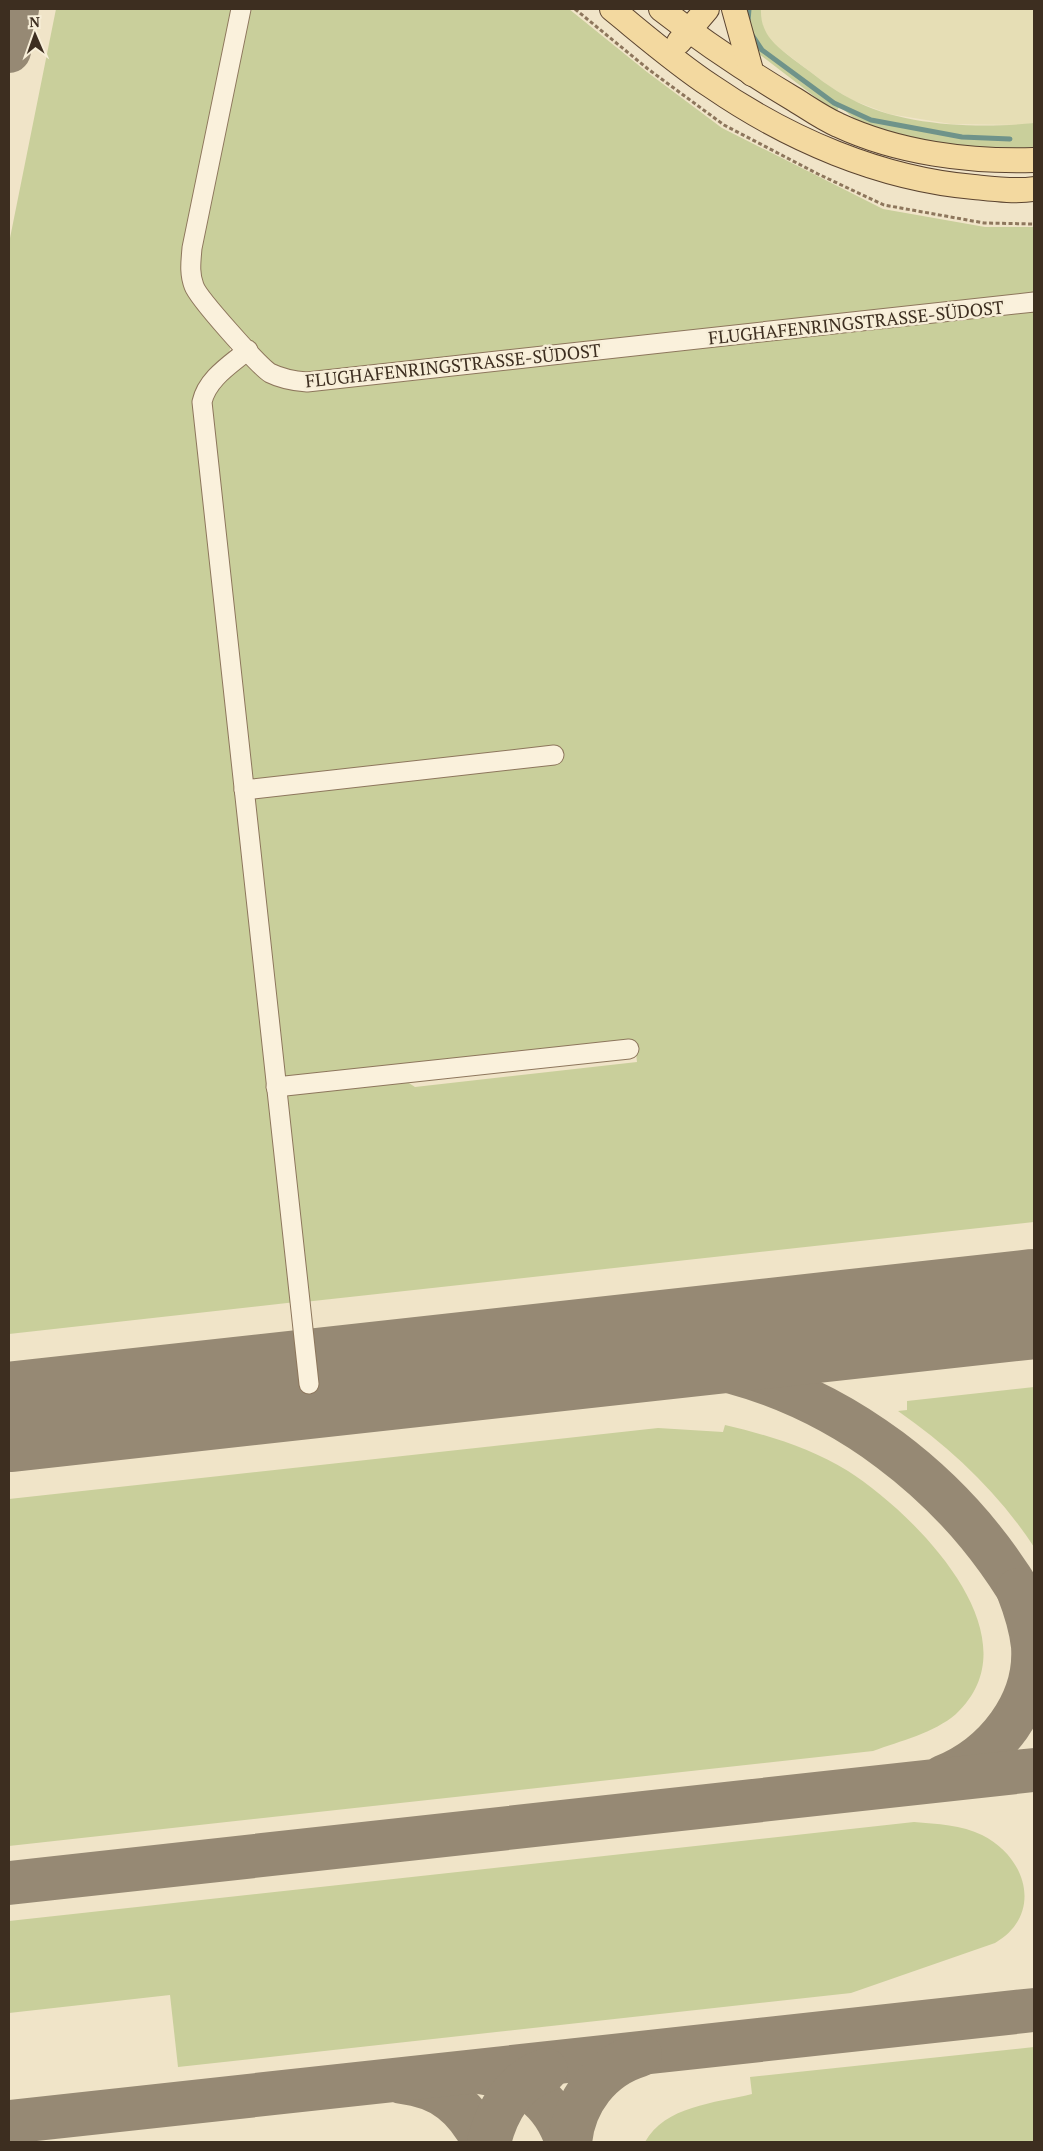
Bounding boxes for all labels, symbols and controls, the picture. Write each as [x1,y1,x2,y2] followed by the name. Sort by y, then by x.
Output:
[10,10,60,60] north arrow
[29,12,41,31] text: N
[707,295,1005,349] street label: FLUGHAFENRINGSTRASSE-SÜDOST
[304,338,602,392] street label: FLUGHAFENRINGSTRASSE-SÜDOST

